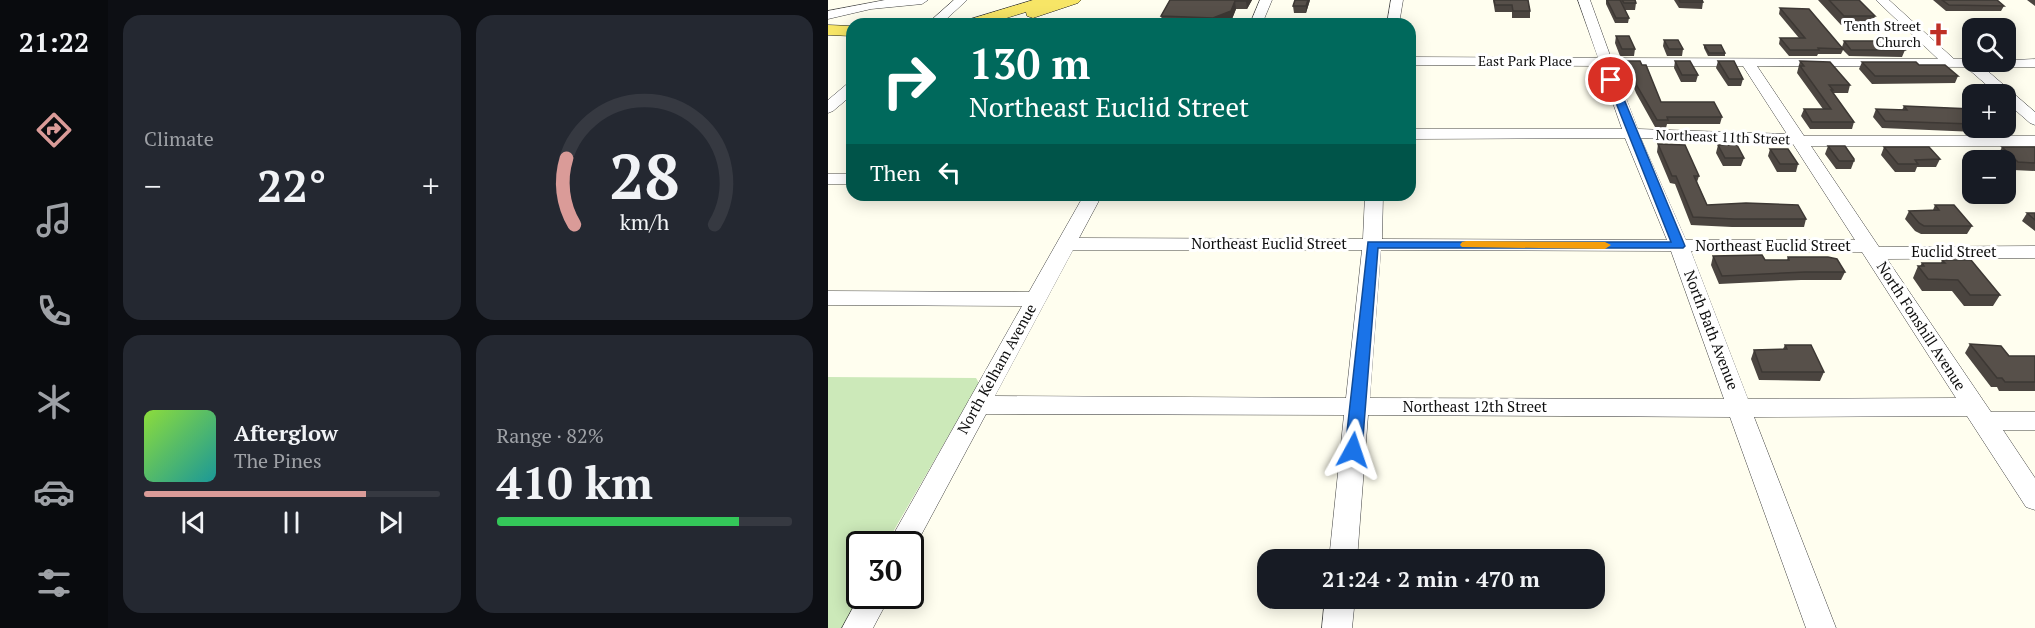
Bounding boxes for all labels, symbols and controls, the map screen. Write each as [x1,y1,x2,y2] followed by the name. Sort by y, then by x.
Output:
[1844,16,1922,51] place label: Tenth Street Church
[1962,18,2016,204] map controls
[1962,18,2016,72] button: search
[1926,21,1952,47] church icon: Tenth Street Church
[19,24,89,60] text: 21:22
[969,35,1090,91] text: 130 m
[870,42,948,120] icon: right
[1478,51,1572,70] street label: East Park Place
[1585,54,1636,105] pin
[1594,63,1627,96] icon: arrive
[1962,84,2016,138] button: +
[969,89,1249,125] text: Northeast Euclid Street
[33,109,75,151] icon: directions
[144,125,214,152] text: Climate
[1655,125,1791,148] street label: Northeast 11th Street
[609,134,680,217] text: 28
[1962,150,2016,204] button: −
[257,155,326,215] text: 22°
[933,156,966,189] icon: left
[870,158,921,187] text: Then
[144,164,162,207] text: −
[422,164,440,207] text: +
[33,199,75,241] icon: music
[619,208,669,236] text: km/h
[1191,233,1347,253] street label: Northeast Euclid Street
[1695,235,1851,255] street label: Northeast Euclid Street
[1911,241,1997,261] street label: Euclid Street
[1873,257,1971,394] street label: North Fonshill Avenue
[1680,267,1744,392] street label: North Bath Avenue
[33,290,75,332] icon: phone
[952,300,1040,437] street label: North Kelham Avenue
[33,381,75,423] icon: climate
[1403,396,1548,416] street label: Northeast 12th Street
[234,418,338,447] text: Afterglow
[1321,418,1385,482] position arrow
[497,422,604,449] text: Range · 82%
[234,447,322,474] text: The Pines
[497,452,653,512] text: 410 km
[33,471,75,513] icon: car
[177,506,210,539] icon: previous
[275,506,308,539] icon: pause
[374,506,407,539] icon: next
[846,531,924,609] speed limit sign: 30
[33,562,75,604] icon: filters
[1322,564,1540,593] text: 21:24 · 2 min · 470 m

